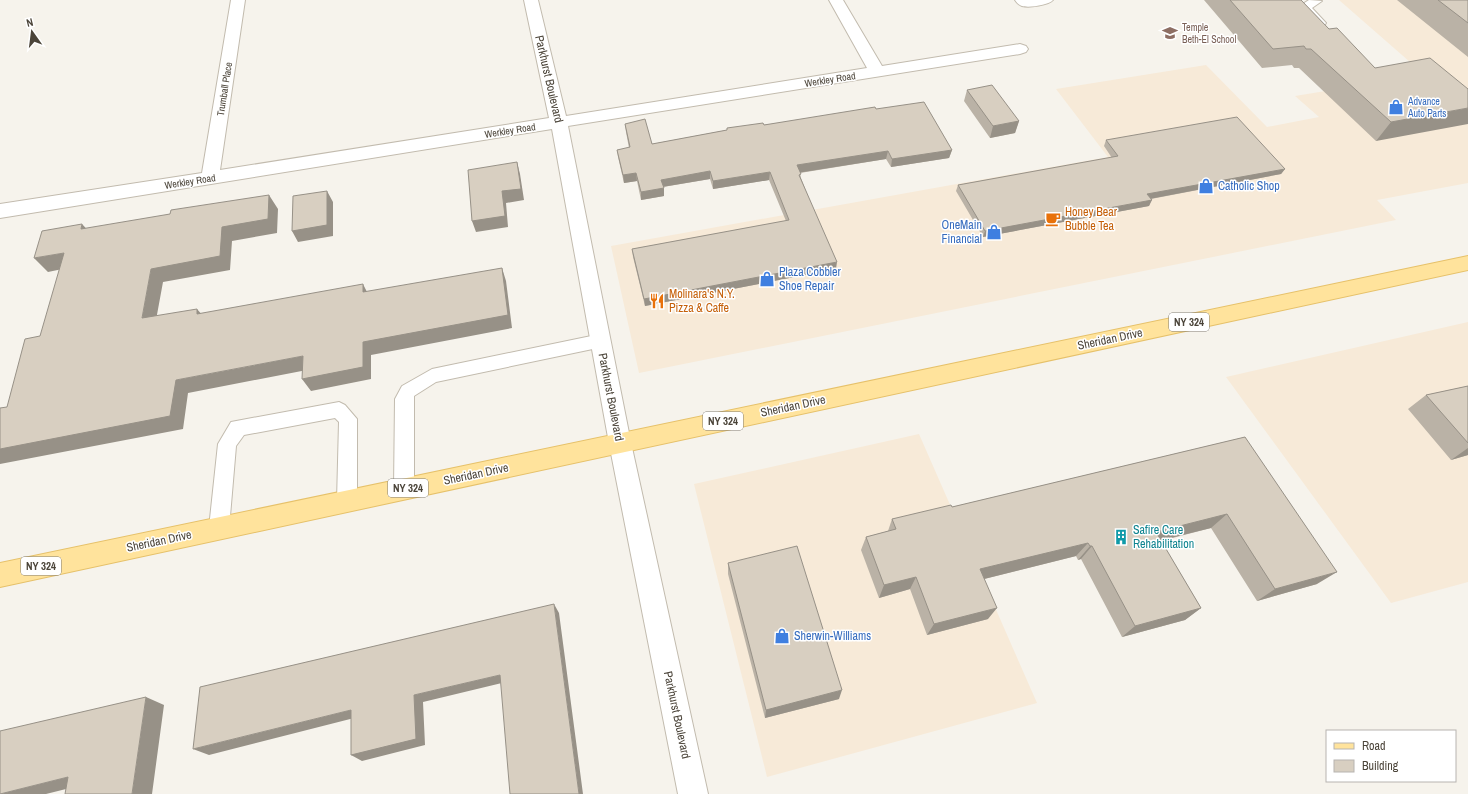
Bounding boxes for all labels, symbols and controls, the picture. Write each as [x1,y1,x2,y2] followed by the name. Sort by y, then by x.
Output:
[12,12,52,52] north arrow
[25,15,34,30] text: N
[1182,21,1236,46] place label: Temple Beth-El School
[1161,24,1179,42] school or university icon: Temple Beth-El School
[531,34,567,124] street label: Parkhurst Boulevard
[214,61,235,117] street label: Trumball Place
[804,69,856,90] street label: Werkley Road
[1407,95,1446,120] place label: Advance Auto Parts
[1387,98,1405,116] shop icon: Advance Auto Parts
[484,120,536,141] street label: Werkley Road
[164,171,216,192] street label: Werkley Road
[1197,177,1215,195] shop icon: Catholic Shop
[1218,178,1280,194] place label: Catholic Shop
[1065,204,1118,234] place label: Honey Bear Bubble Tea
[1044,210,1062,228] cafe icon: Honey Bear Bubble Tea
[942,217,982,247] place label: OneMain Financial
[985,223,1003,241] shop icon: OneMain Financial
[779,264,842,294] place label: Plaza Cobbler Shoe Repair
[758,270,776,288] shop icon: Plaza Cobbler Shoe Repair
[669,286,735,316] place label: Molinara's N.Y. Pizza & Caffe
[648,292,666,310] restaurant icon: Molinara's N.Y. Pizza & Caffe
[1169,313,1209,331] road number: NY 324
[1076,324,1144,354] street label: Sheridan Drive
[595,352,627,442] street label: Parkhurst Boulevard
[759,391,827,421] street label: Sheridan Drive
[703,412,743,430] road number: NY 324
[442,459,510,489] street label: Sheridan Drive
[388,479,428,497] road number: NY 324
[1133,522,1194,552] place label: Safire Care Rehabilitation
[125,526,193,556] street label: Sheridan Drive
[1112,528,1130,546] building icon: Safire Care Rehabilitation
[21,557,61,575] road number: NY 324
[773,627,791,645] shop icon: Sherwin-Williams
[794,628,871,644] place label: Sherwin-Williams
[660,670,694,760] street label: Parkhurst Boulevard
[1326,730,1456,782] legend
[1362,738,1386,754] text: Road
[1362,758,1399,774] text: Building

